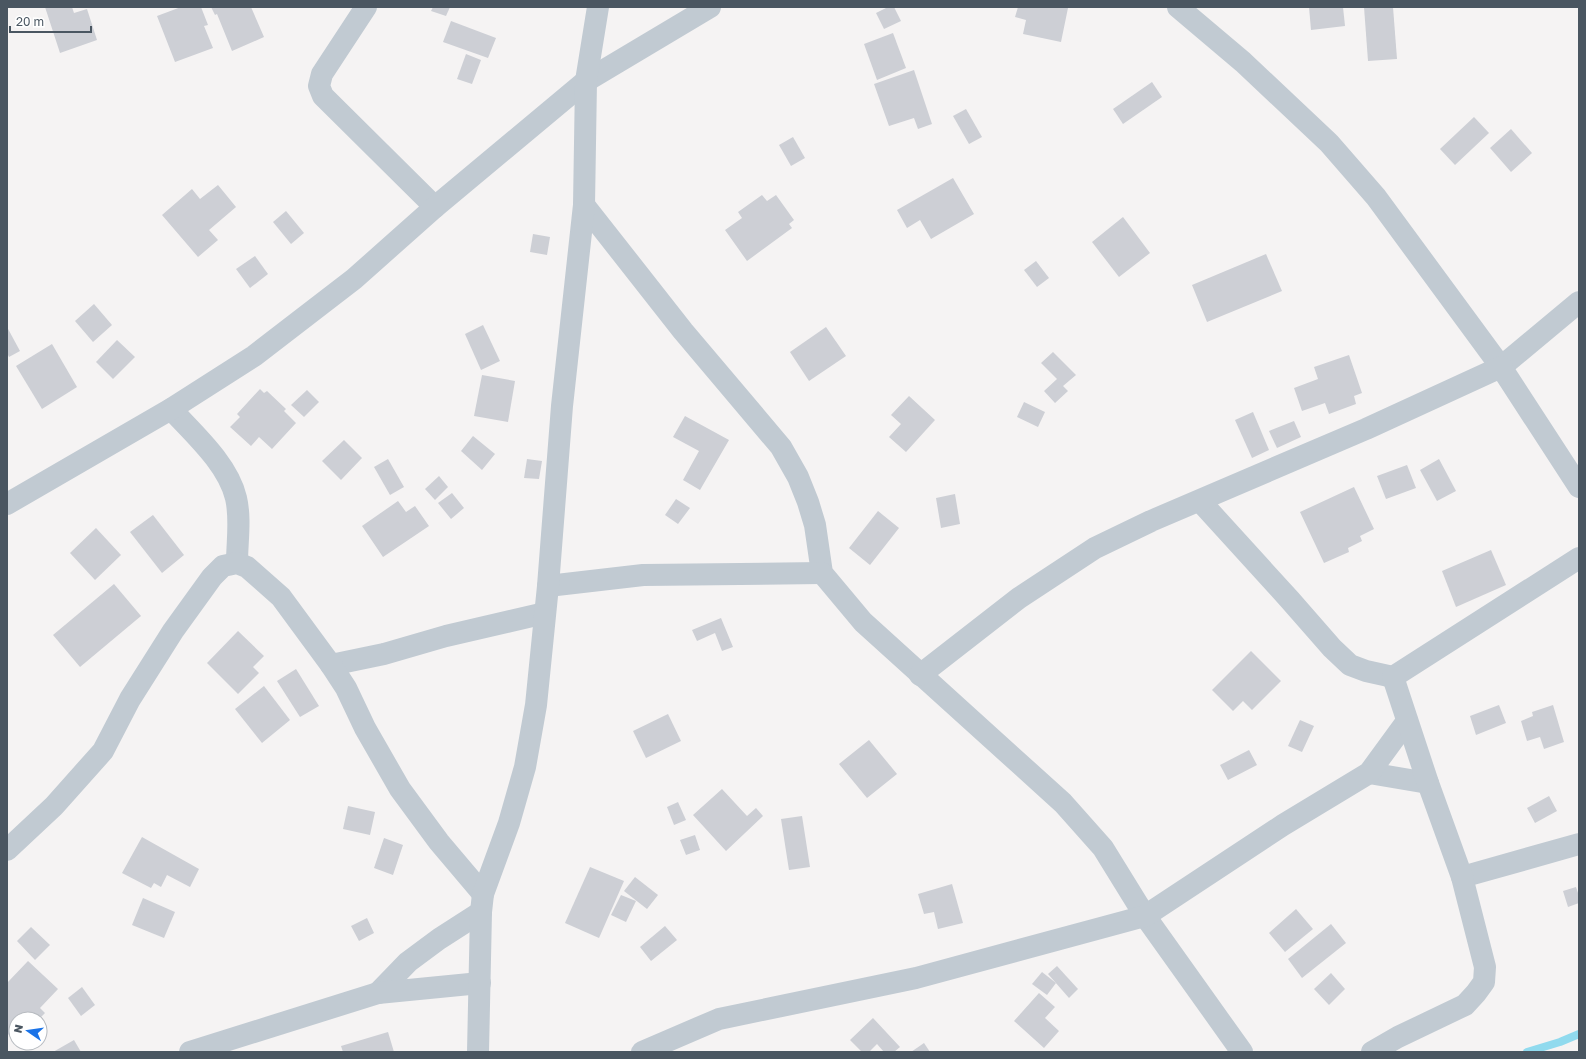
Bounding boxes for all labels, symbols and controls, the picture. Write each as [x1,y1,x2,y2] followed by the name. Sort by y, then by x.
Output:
[10,8,91,34] scale bar
[16,14,44,29] text: 20 m
[8,1011,48,1051] north arrow
[10,1023,25,1034] text: N

